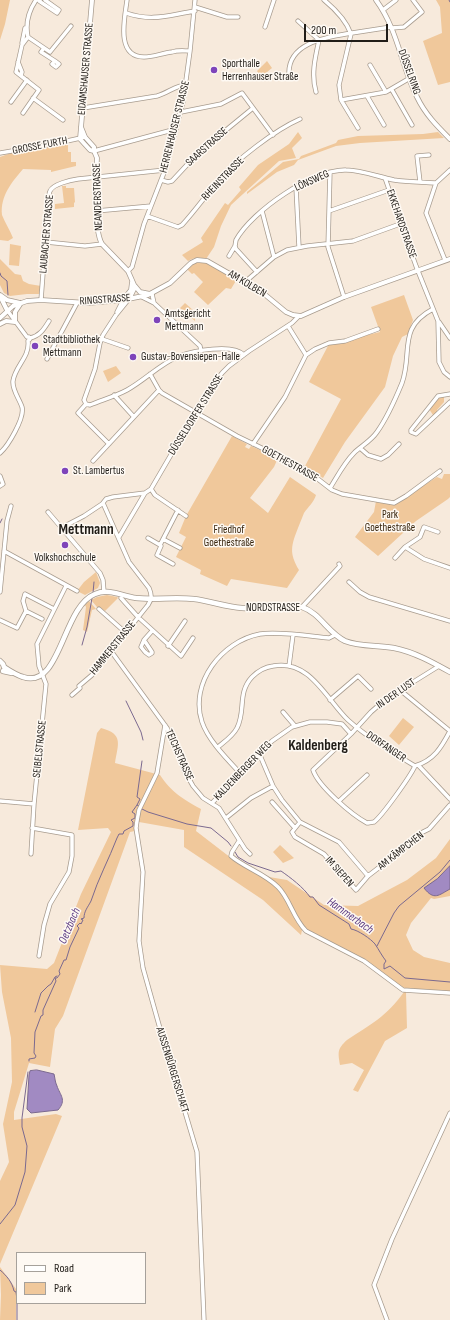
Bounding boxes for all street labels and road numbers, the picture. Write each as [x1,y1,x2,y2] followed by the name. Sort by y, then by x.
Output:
[75,22,97,116] street label: EIDAMSHAUSER STRASSE
[395,48,423,96] street label: DÜSSELRING
[157,79,193,175] street label: HERRENHAUSER STRASSE
[183,125,231,169] street label: SAARSTRASSE
[11,134,69,158] street label: GROSSE FURTH
[199,154,247,204] street label: RHEINSTRASSE
[90,163,106,231] street label: NEANDERSTRASSE
[293,168,331,194] street label: LÖNSWEG
[383,188,419,260] street label: EKKEHARDSTRASSE
[37,194,57,274] street label: LAUBACHER STRASSE
[225,267,269,301] street label: AM KOLBEN
[79,292,131,308] street label: RINGSTRASSE
[166,372,226,458] street label: DÜSSELDORFER STRASSE
[259,443,321,485] street label: GOETHESTRASSE
[246,601,300,615] street label: NORDSTRASSE
[87,618,139,678] street label: HAMMERSTRASSE
[374,676,418,712] street label: IN DER LUST
[30,720,50,778] street label: SEIBELSTRASSE
[162,727,196,783] street label: TEICHSTRASSE
[363,729,409,765] street label: DORFANGER
[211,738,275,804] street label: KALDENBERGER WEG
[375,829,427,873] street label: AM KÄMPCHEN
[322,854,356,890] street label: IM SIEPEN
[153,1025,191,1115] street label: AUSSENBÜRGERSCHAFT

